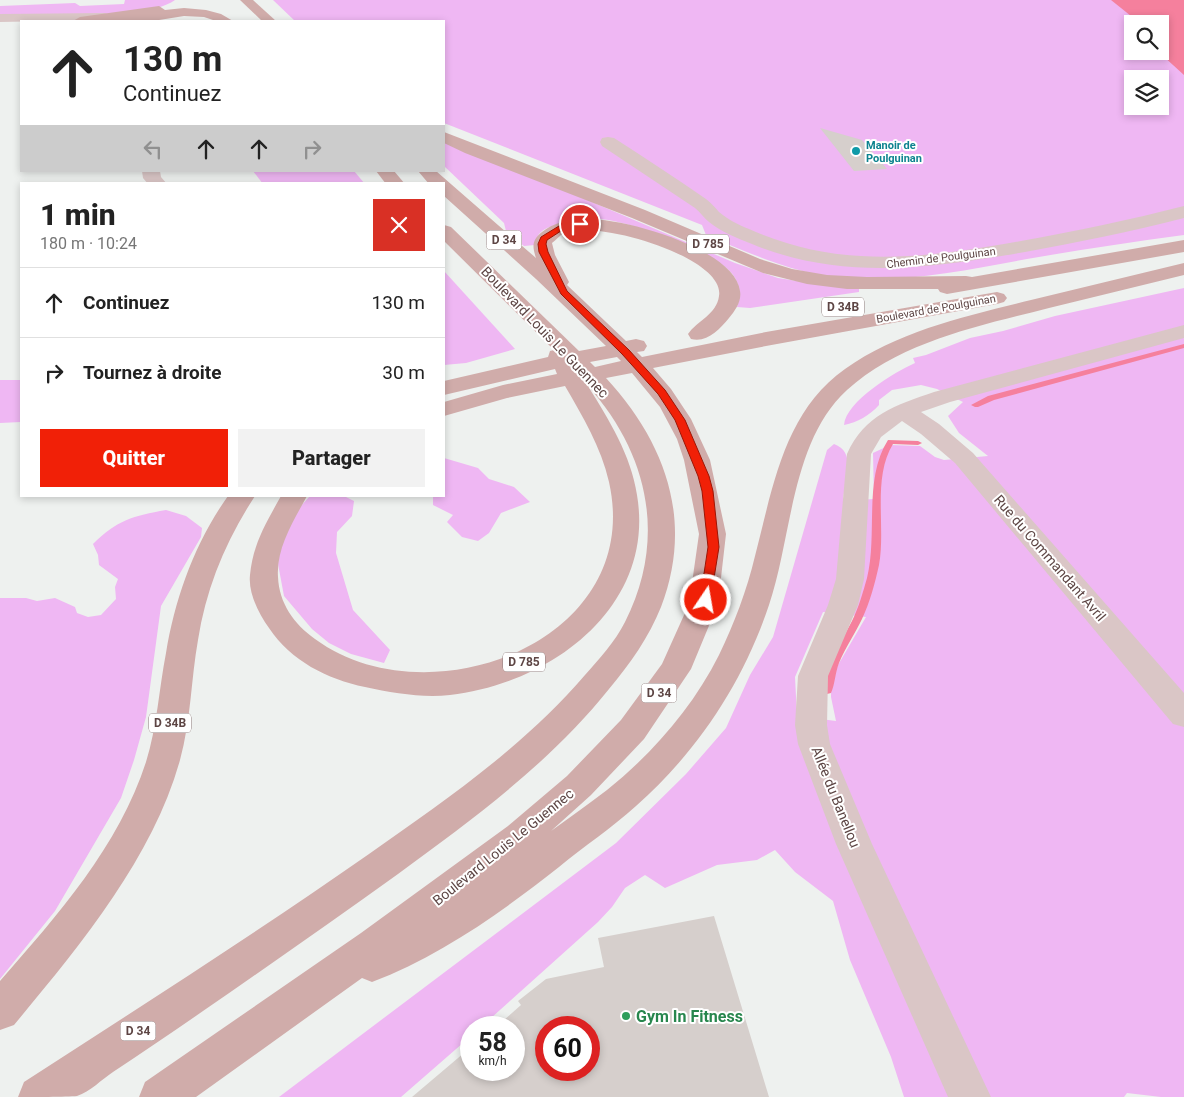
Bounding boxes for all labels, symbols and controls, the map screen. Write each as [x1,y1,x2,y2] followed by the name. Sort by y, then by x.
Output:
[1124,15,1169,115] map controls
[1124,15,1169,60] button: search
[123,39,222,80] text: 130 m
[40,40,105,105] icon: ahead
[1124,70,1169,115] button: layers
[123,81,221,106] text: Continuez
[139,135,167,163] icon: left
[192,135,220,163] icon: ahead
[245,135,273,163] icon: ahead
[298,135,326,163] icon: right
[866,139,922,165] place label: Manoir de Poulguinan
[850,145,862,157] marker: Manoir de Poulguinan
[40,197,116,232] text: 1 min
[373,199,425,251] button: close
[559,203,601,245] pin
[566,210,594,238] icon: arrive
[486,230,522,250] road number: D 34
[40,234,137,253] text: 180 m · 10:24
[687,234,729,253] road number: D 785
[886,245,996,271] street label: Chemin de Poulguinan
[478,263,612,401] street label: Boulevard Louis Le Guennec
[40,289,68,317] icon: ahead
[83,291,169,314] text: Continuez
[372,291,425,314] text: 130 m
[875,292,997,326] street label: Boulevard de Poulguinan
[822,298,864,316] road number: D 34B
[40,359,68,387] icon: right
[83,361,222,384] text: Tournez à droite
[382,361,425,384] text: 30 m
[40,429,228,487] button: Quitter
[238,429,425,487] button: Partager
[991,492,1109,624] street label: Rue du Commandant Avril
[679,573,731,625] position arrow
[503,652,545,672] road number: D 785
[642,684,676,702] road number: D 34
[149,714,191,732] road number: D 34B
[808,744,864,850] street label: Allée du Banellou
[430,785,576,909] street label: Boulevard Louis Le Guennec
[636,1007,743,1026] place label: Gym In Fitness
[620,1010,632,1022] marker: Gym In Fitness
[535,1016,600,1081] speed limit sign: 60
[120,1021,156,1040] road number: D 34
[478,1028,507,1057] text: 58
[478,1054,507,1068] text: km/h

